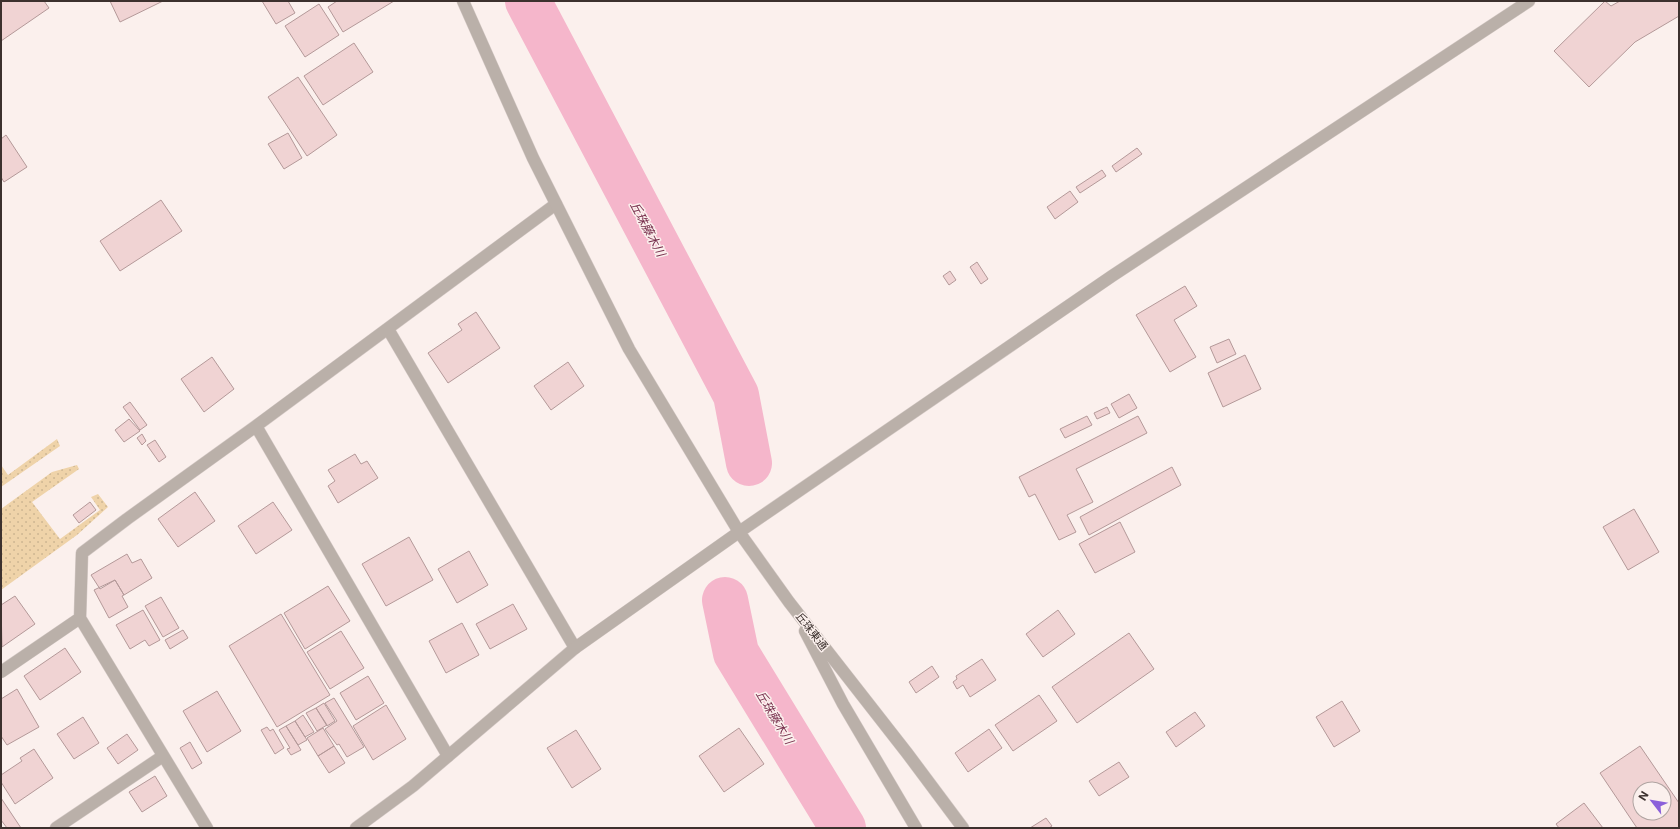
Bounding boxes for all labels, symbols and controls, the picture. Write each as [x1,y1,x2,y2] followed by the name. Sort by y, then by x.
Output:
[627,199,670,261] water label: 丘珠藤木川
[793,609,831,653] street label: 丘珠東通
[753,687,798,748] water label: 丘珠藤木川
[1632,781,1672,821] north arrow
[1635,789,1652,803] text: N

